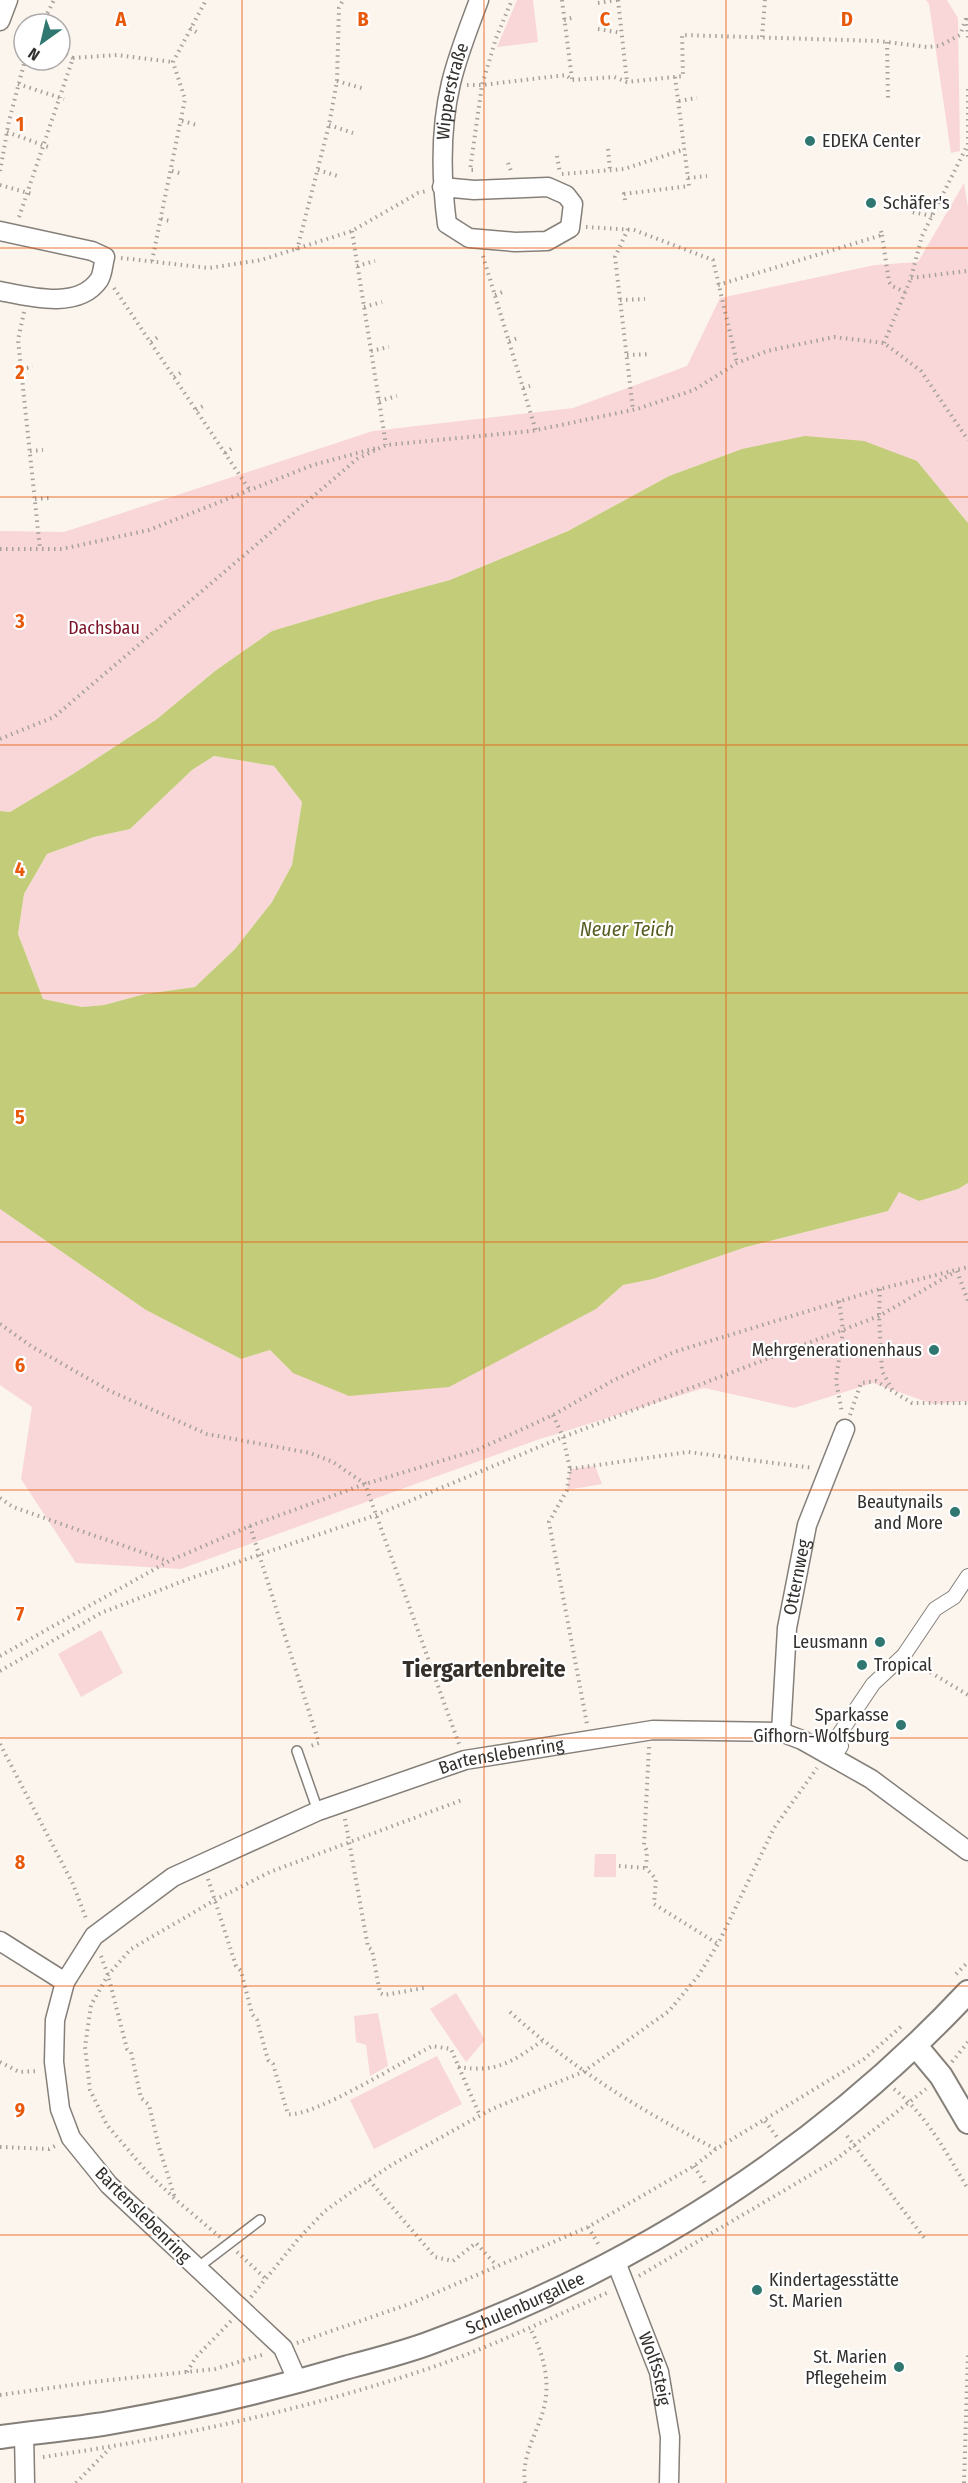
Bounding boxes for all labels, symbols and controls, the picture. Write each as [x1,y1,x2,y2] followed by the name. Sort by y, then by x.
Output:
[115,7,128,31] text: A
[357,7,369,31] text: B
[600,7,611,31] text: C
[841,7,853,31] text: D
[12,12,72,72] north arrow
[432,40,473,141] street label: Wipperstraße
[25,43,43,65] text: N
[16,112,24,136] text: 1
[822,130,921,152] place label: EDEKA Center
[803,134,817,148] marker: EDEKA Center
[883,192,950,214] place label: Schäfer's
[864,196,878,210] marker: Schäfer's
[14,360,25,384] text: 2
[14,609,25,633] text: 3
[68,617,140,639] park label: Dachsbau
[15,857,25,881] text: 4
[580,917,674,941] water label: Neuer Teich
[15,1105,25,1129] text: 5
[752,1339,922,1361] place label: Mehrgenerationenhaus
[927,1343,941,1357] marker: Mehrgenerationenhaus
[15,1353,25,1377] text: 6
[857,1491,943,1534] place label: Beautynails and More
[948,1505,962,1519] marker: Beautynails and More
[779,1537,815,1617] street label: Otternweg
[16,1602,25,1626] text: 7
[793,1631,868,1653] place label: Leusmann
[873,1635,887,1649] marker: Leusmann
[874,1654,932,1676] place label: Tropical
[402,1655,566,1683] district label: Tiergartenbreite
[855,1658,869,1672] marker: Tropical
[753,1704,890,1747] place label: Sparkasse Gifhorn-Wolfsburg
[894,1718,908,1732] marker: Sparkasse Gifhorn-Wolfsburg
[436,1733,566,1779] street label: Bartenslebenring
[15,1850,26,1874] text: 8
[15,2098,25,2122] text: 9
[90,2162,196,2268] street label: Bartenslebenring
[463,2267,588,2339] street label: Schulenburgallee
[769,2269,899,2312] place label: Kindertagesstätte St. Marien
[750,2283,764,2297] marker: Kindertagesstätte St. Marien
[633,2329,676,2408] street label: Wolfssteig
[805,2346,887,2389] place label: St. Marien Pflegeheim
[892,2360,906,2374] marker: St. Marien Pflegeheim

